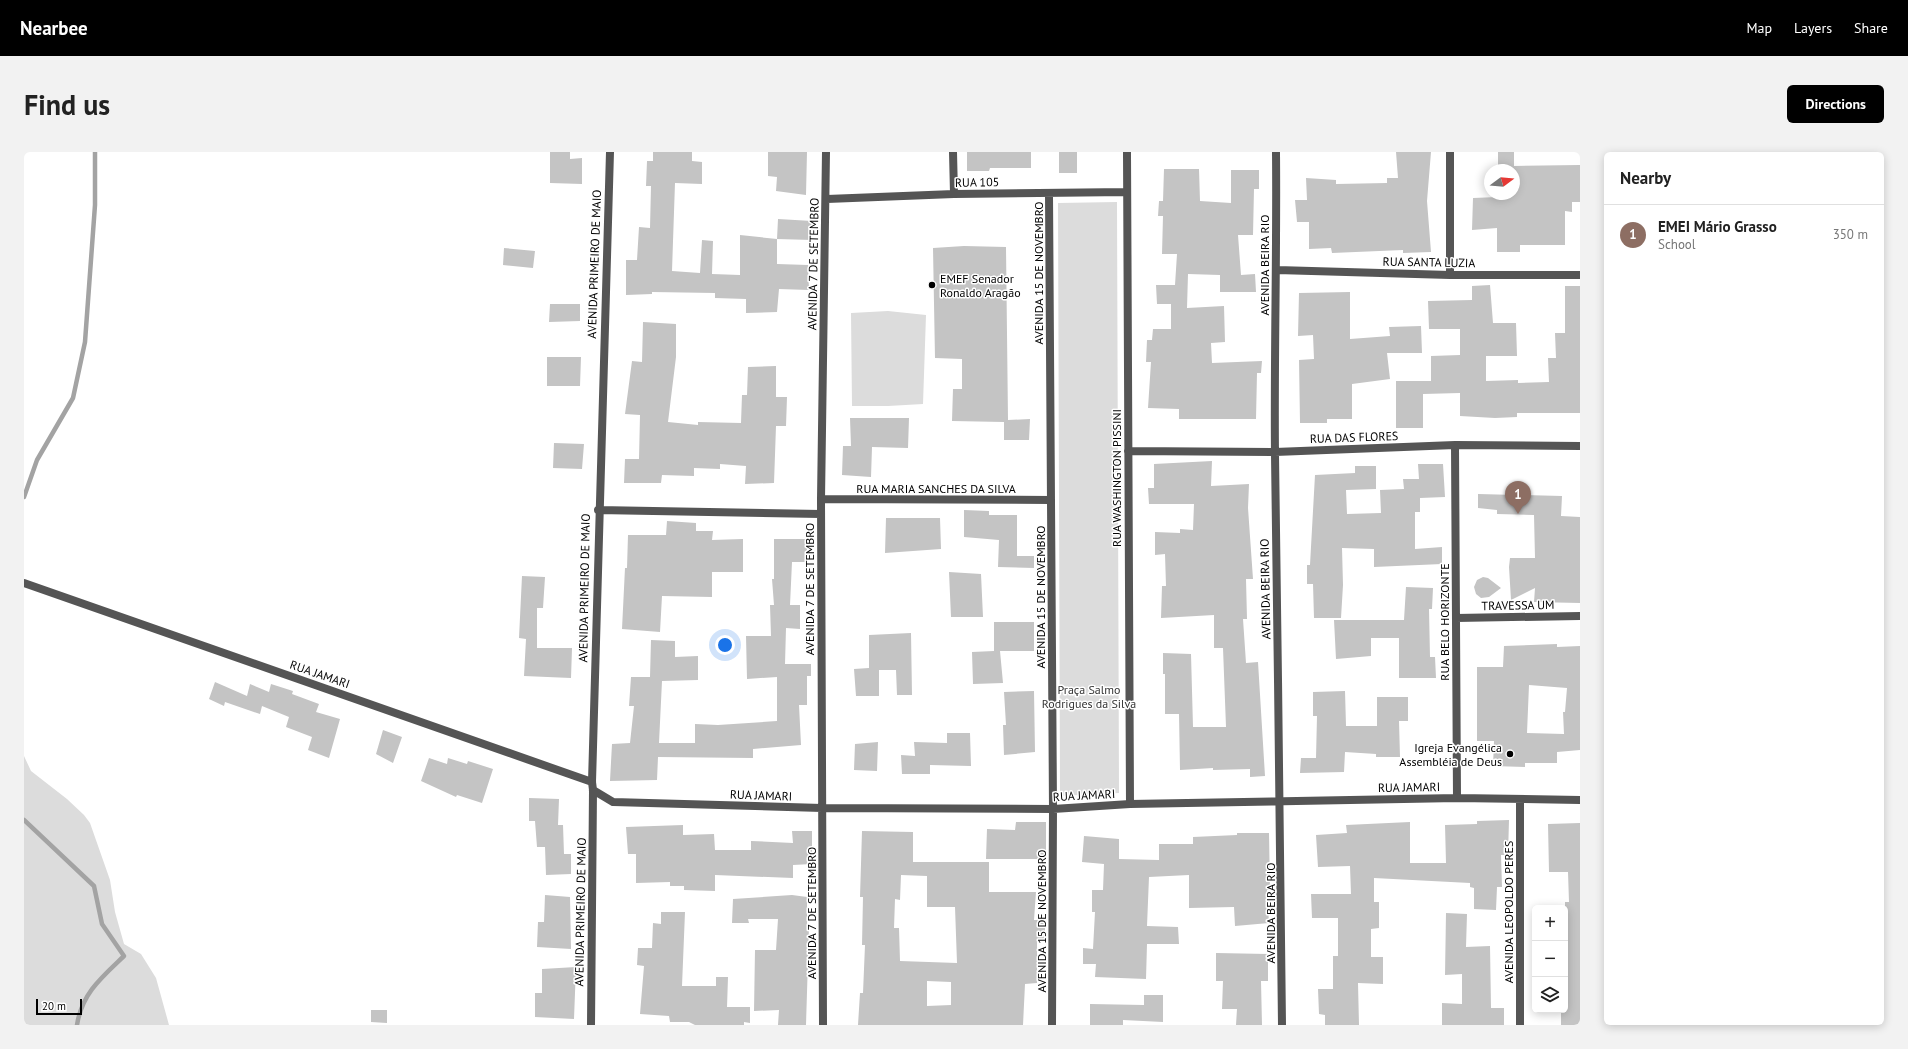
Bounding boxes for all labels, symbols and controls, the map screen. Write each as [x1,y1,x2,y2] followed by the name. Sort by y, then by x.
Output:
[20,16,88,40] text: Nearbee
[1746,19,1772,37] text: Map
[1794,19,1832,37] text: Layers
[1854,19,1888,37] text: Share
[1787,85,1884,123] button: Directions
[24,86,110,123] text: Find us
[1484,164,1520,200] north arrow
[1620,167,1671,189] text: Nearby
[955,174,999,190] street label: RUA 105
[584,189,604,339] street label: AVENIDA PRIMEIRO DE MAIO
[804,198,822,330] street label: AVENIDA 7 DE SETEMBRO
[1031,202,1046,344] street label: AVENIDA 15 DE NOVEMBRO
[1257,215,1272,315] street label: AVENIDA BEIRA RIO
[1658,217,1777,236] text: EMEI Mário Grasso
[1629,226,1637,243] text: 1
[1833,226,1868,243] text: 350 m
[1658,236,1696,253] text: School
[1382,254,1476,270] street label: RUA SANTA LUZIA
[940,271,1021,300] place label: EMEF Senador Ronaldo Aragão
[927,280,937,290] marker: EMEF Senador Ronaldo Aragão
[1109,409,1124,547] street label: RUA WASHINGTON PISSINI
[1309,428,1399,446] street label: RUA DAS FLORES
[856,481,1016,496] street label: RUA MARIA SANCHES DA SILVA
[1505,481,1531,514] pin: 1
[575,513,593,663] street label: AVENIDA PRIMEIRO DE MAIO
[802,523,817,655] street label: AVENIDA 7 DE SETEMBRO
[1033,526,1048,668] street label: AVENIDA 15 DE NOVEMBRO
[1257,538,1273,640] street label: AVENIDA BEIRA RIO
[1437,563,1452,681] street label: RUA BELO HORIZONTE
[1481,597,1555,613] street label: TRAVESSA UM
[715,635,735,655] your location
[288,657,352,691] street label: RUA JAMARI
[1042,682,1136,711] park label: Praça Salmo Rodrigues da Silva
[1399,740,1502,769] place label: Igreja Evangélica Assembléia de Deus
[1505,749,1515,759] marker: Igreja Evangélica Assembléia de Deus
[1378,779,1440,795] street label: RUA JAMARI
[730,786,792,804] street label: RUA JAMARI
[1052,786,1116,804] street label: RUA JAMARI
[571,837,589,987] street label: AVENIDA PRIMEIRO DE MAIO
[1501,841,1516,983] street label: AVENIDA LEOPOLDO PERES
[804,847,819,979] street label: AVENIDA 7 DE SETEMBRO
[1034,850,1049,992] street label: AVENIDA 15 DE NOVEMBRO
[1263,863,1278,963] street label: AVENIDA BEIRA RIO
[1532,905,1568,1013] map controls
[1532,905,1568,941] button: +
[1532,941,1568,977] button: −
[1532,977,1568,1013] button: layers
[36,997,82,1016] scale bar
[42,999,66,1013] text: 20 m

